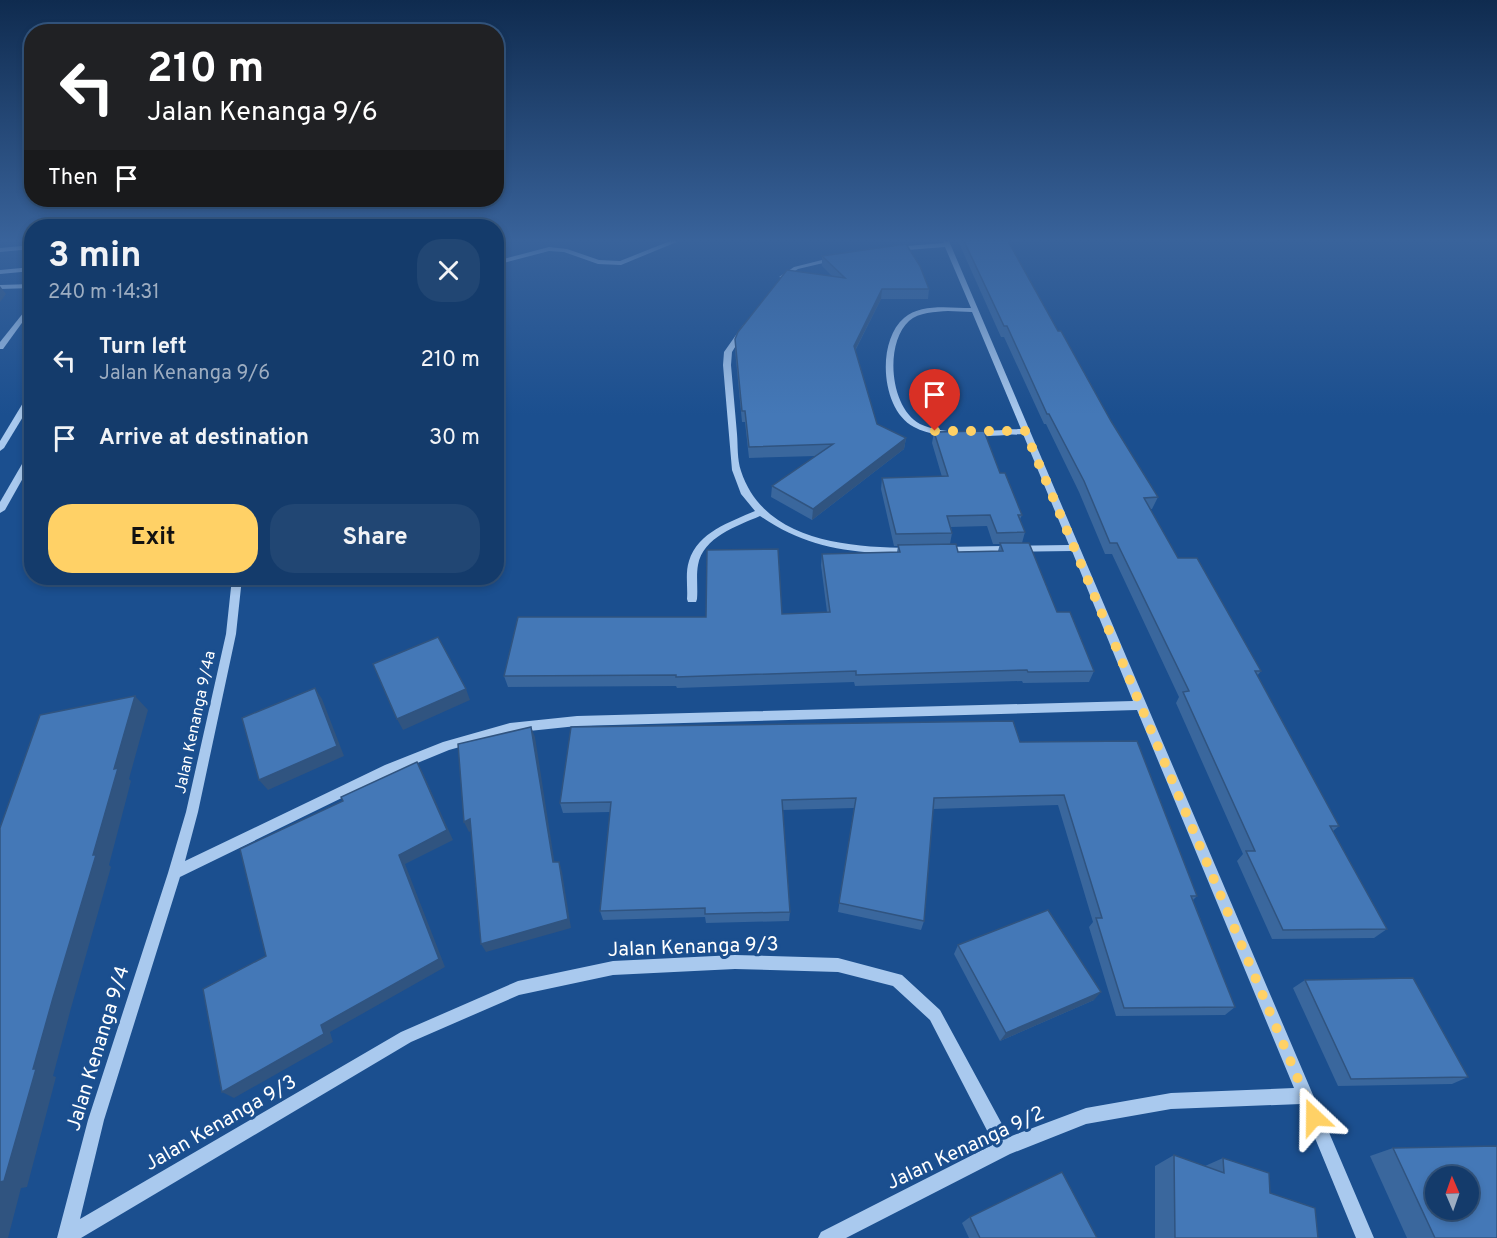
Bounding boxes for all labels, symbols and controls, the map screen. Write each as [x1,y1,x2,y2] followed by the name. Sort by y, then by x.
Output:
[147,44,264,97] text: 210 m
[48,48,126,126] icon: left
[147,96,378,130] text: Jalan Kenanga 9/6
[110,162,143,195] icon: arrive
[48,165,98,192] text: Then
[48,234,142,280] text: 3 min
[417,239,480,302] button: close
[48,280,160,306] text: 240 m · 14:31
[99,334,187,361] text: Turn left
[48,344,81,377] icon: left
[420,347,480,374] text: 210 m
[99,361,270,387] text: Jalan Kenanga 9/6
[909,369,960,431] pin
[918,378,951,411] icon: arrive
[48,422,81,455] icon: arrive
[99,425,309,452] text: Arrive at destination
[429,425,480,452] text: 30 m
[48,504,258,573] button: Exit
[270,504,480,573] button: Share
[171,649,221,796] street label: Jalan Kenanga 9/4a
[607,932,779,964] street label: Jalan Kenanga 9/3
[61,963,136,1134] street label: Jalan Kenanga 9/4
[140,1070,302,1178] street label: Jalan Kenanga 9/3
[1282,1085,1346,1149] position arrow
[883,1101,1049,1197] street label: Jalan Kenanga 9/2
[1425,1166,1479,1220] north arrow
[1425,1166,1479,1220] map controls

